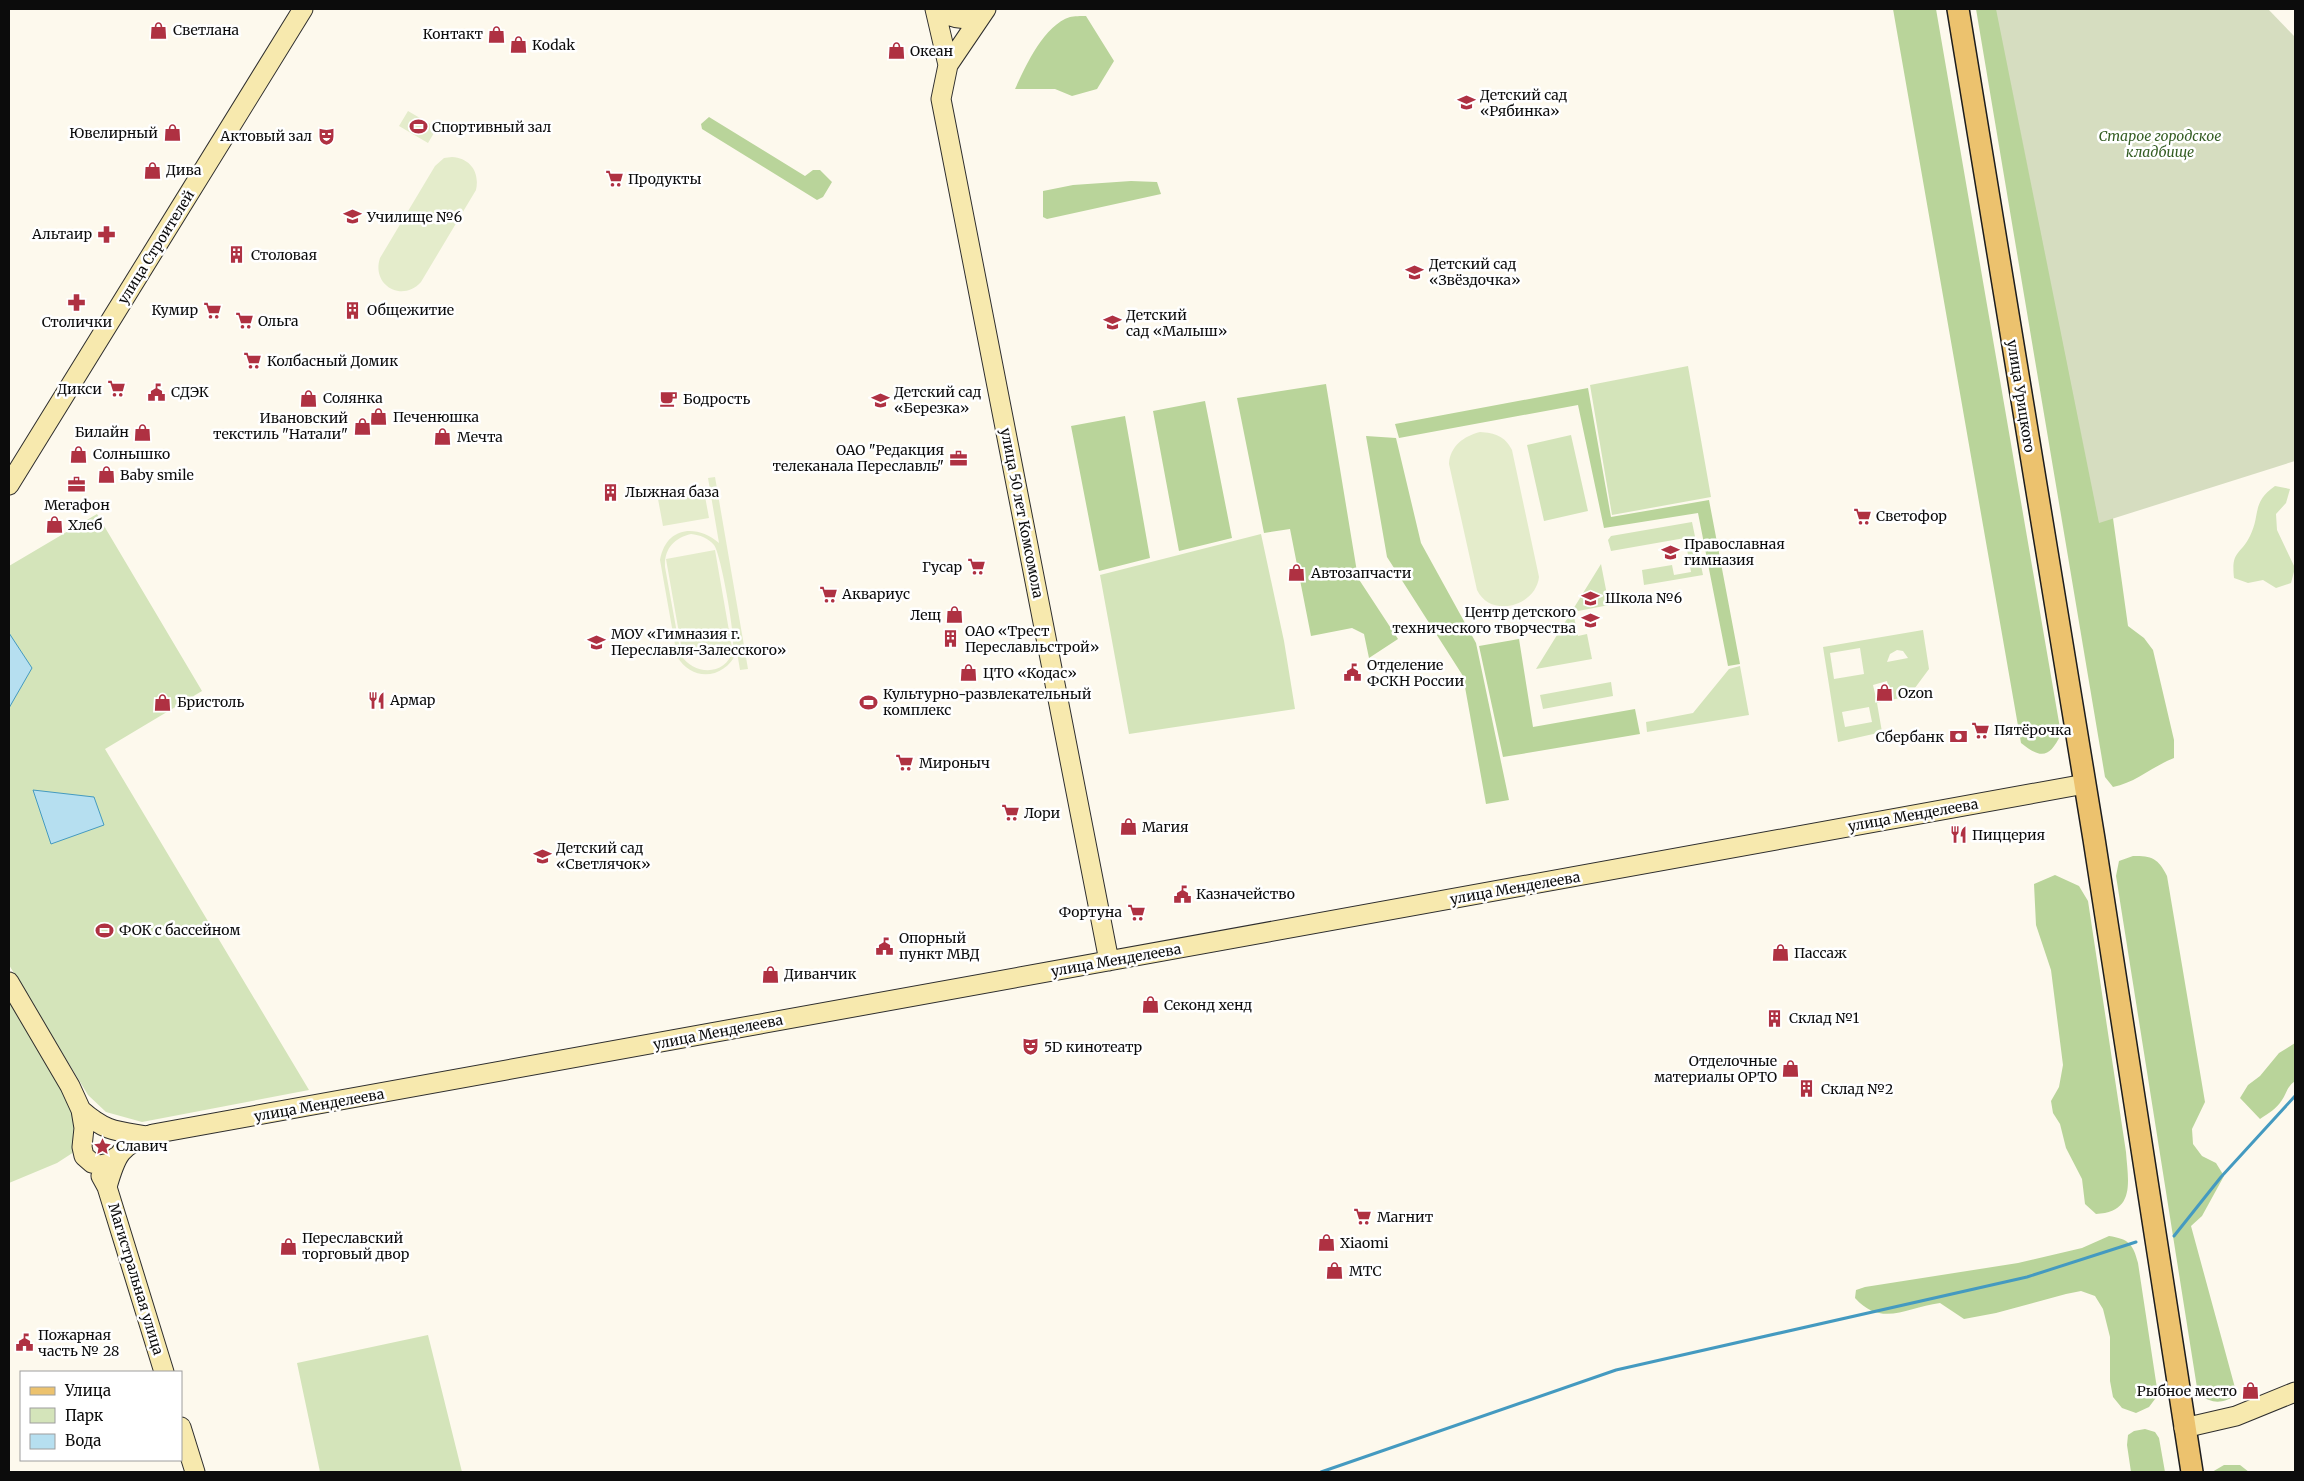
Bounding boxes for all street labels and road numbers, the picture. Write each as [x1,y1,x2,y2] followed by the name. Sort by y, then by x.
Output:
[114,186,199,307] street label: улица Строителей
[2003,338,2039,454] street label: улица Урицкого
[997,426,1047,600] street label: улица 50 лет Комсомола
[1846,795,1980,835] street label: улица Менделеева
[1448,868,1582,908] street label: улица Менделеева
[1049,940,1183,980] street label: улица Менделеева
[652,1010,785,1053] street label: улица Менделеева
[252,1085,386,1125] street label: улица Менделеева
[104,1201,168,1358] street label: Магистральная улица

